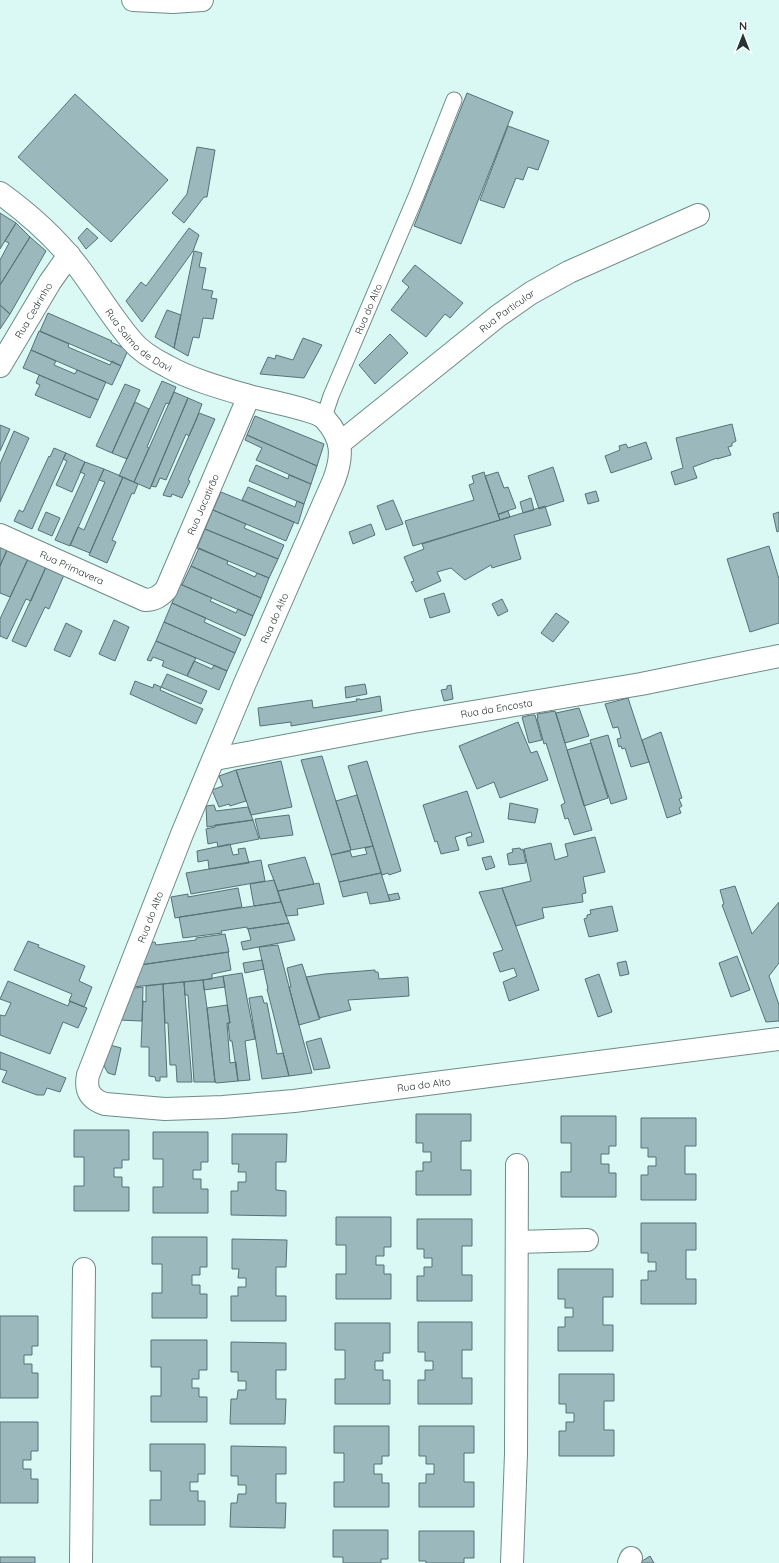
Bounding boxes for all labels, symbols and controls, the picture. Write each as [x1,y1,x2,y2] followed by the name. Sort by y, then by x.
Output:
[723,16,763,56] north arrow
[739,19,747,33] text: N
[12,280,55,341] street label: Rua Cedrinho
[352,281,385,336] street label: Rua do Alto
[477,286,537,336] street label: Rua Particular
[102,306,174,375] street label: Rua Salmo de Davi
[184,472,222,537] street label: Rua Jacatirão
[38,548,106,588] street label: Rua Primavera
[258,591,291,646] street label: Rua do Alto
[460,696,533,721] street label: Rua da Encosta
[135,890,166,945] street label: Rua do Alto
[396,1075,451,1095] street label: Rua do Alto

